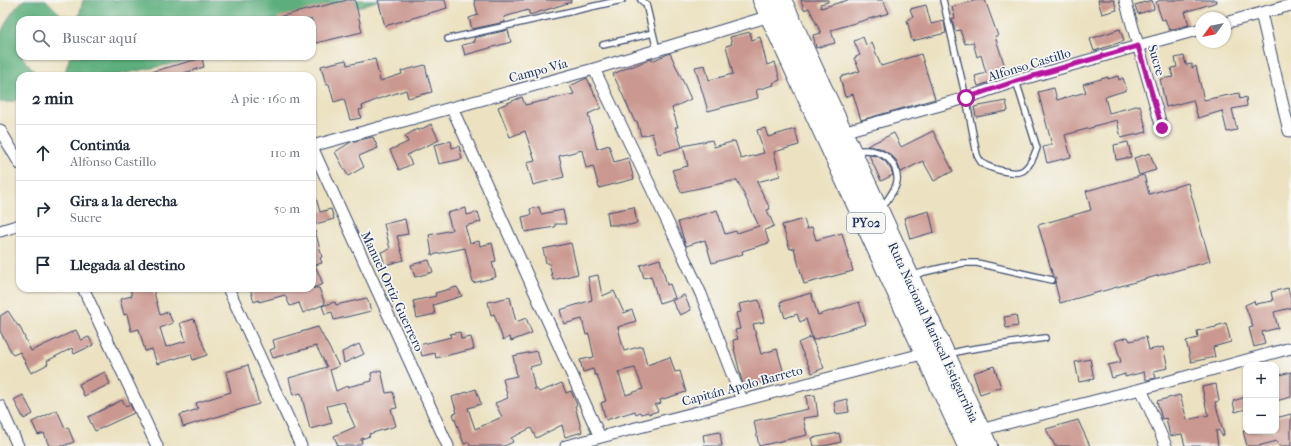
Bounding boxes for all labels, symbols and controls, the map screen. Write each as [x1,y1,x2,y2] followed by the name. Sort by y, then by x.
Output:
[1195,12,1231,48] north arrow
[16,16,316,60] search box
[30,27,52,49] icon: search
[62,29,137,47] text: Buscar aquí
[1145,43,1168,78] street label: Sucre
[985,45,1073,85] street label: Alfonso Castillo
[507,55,570,86] street label: Campo Vía
[32,88,73,108] text: 2 min
[957,89,975,107] route start
[231,91,300,106] text: A pie · 160 m
[1153,119,1171,137] route end
[70,136,130,154] text: Continúa
[32,142,54,164] icon: ahead
[270,145,300,160] text: 110 m
[70,154,156,169] text: Alfonso Castillo
[70,192,177,210] text: Gira a la derecha
[32,198,54,220] icon: right
[274,201,300,216] text: 50 m
[70,210,102,225] text: Sucre
[847,213,885,233] road number: PY02
[358,229,427,354] street label: Manuel Ortiz Guerrero
[885,240,982,426] street label: Ruta Nacional Mariscal Estigarribia
[32,254,54,276] icon: arrive
[70,256,185,274] text: Llegada al destino
[680,362,805,409] street label: Capitán Apolo Barreto
[1243,362,1279,434] map controls
[1243,362,1279,398] button: +
[1243,398,1279,434] button: −

